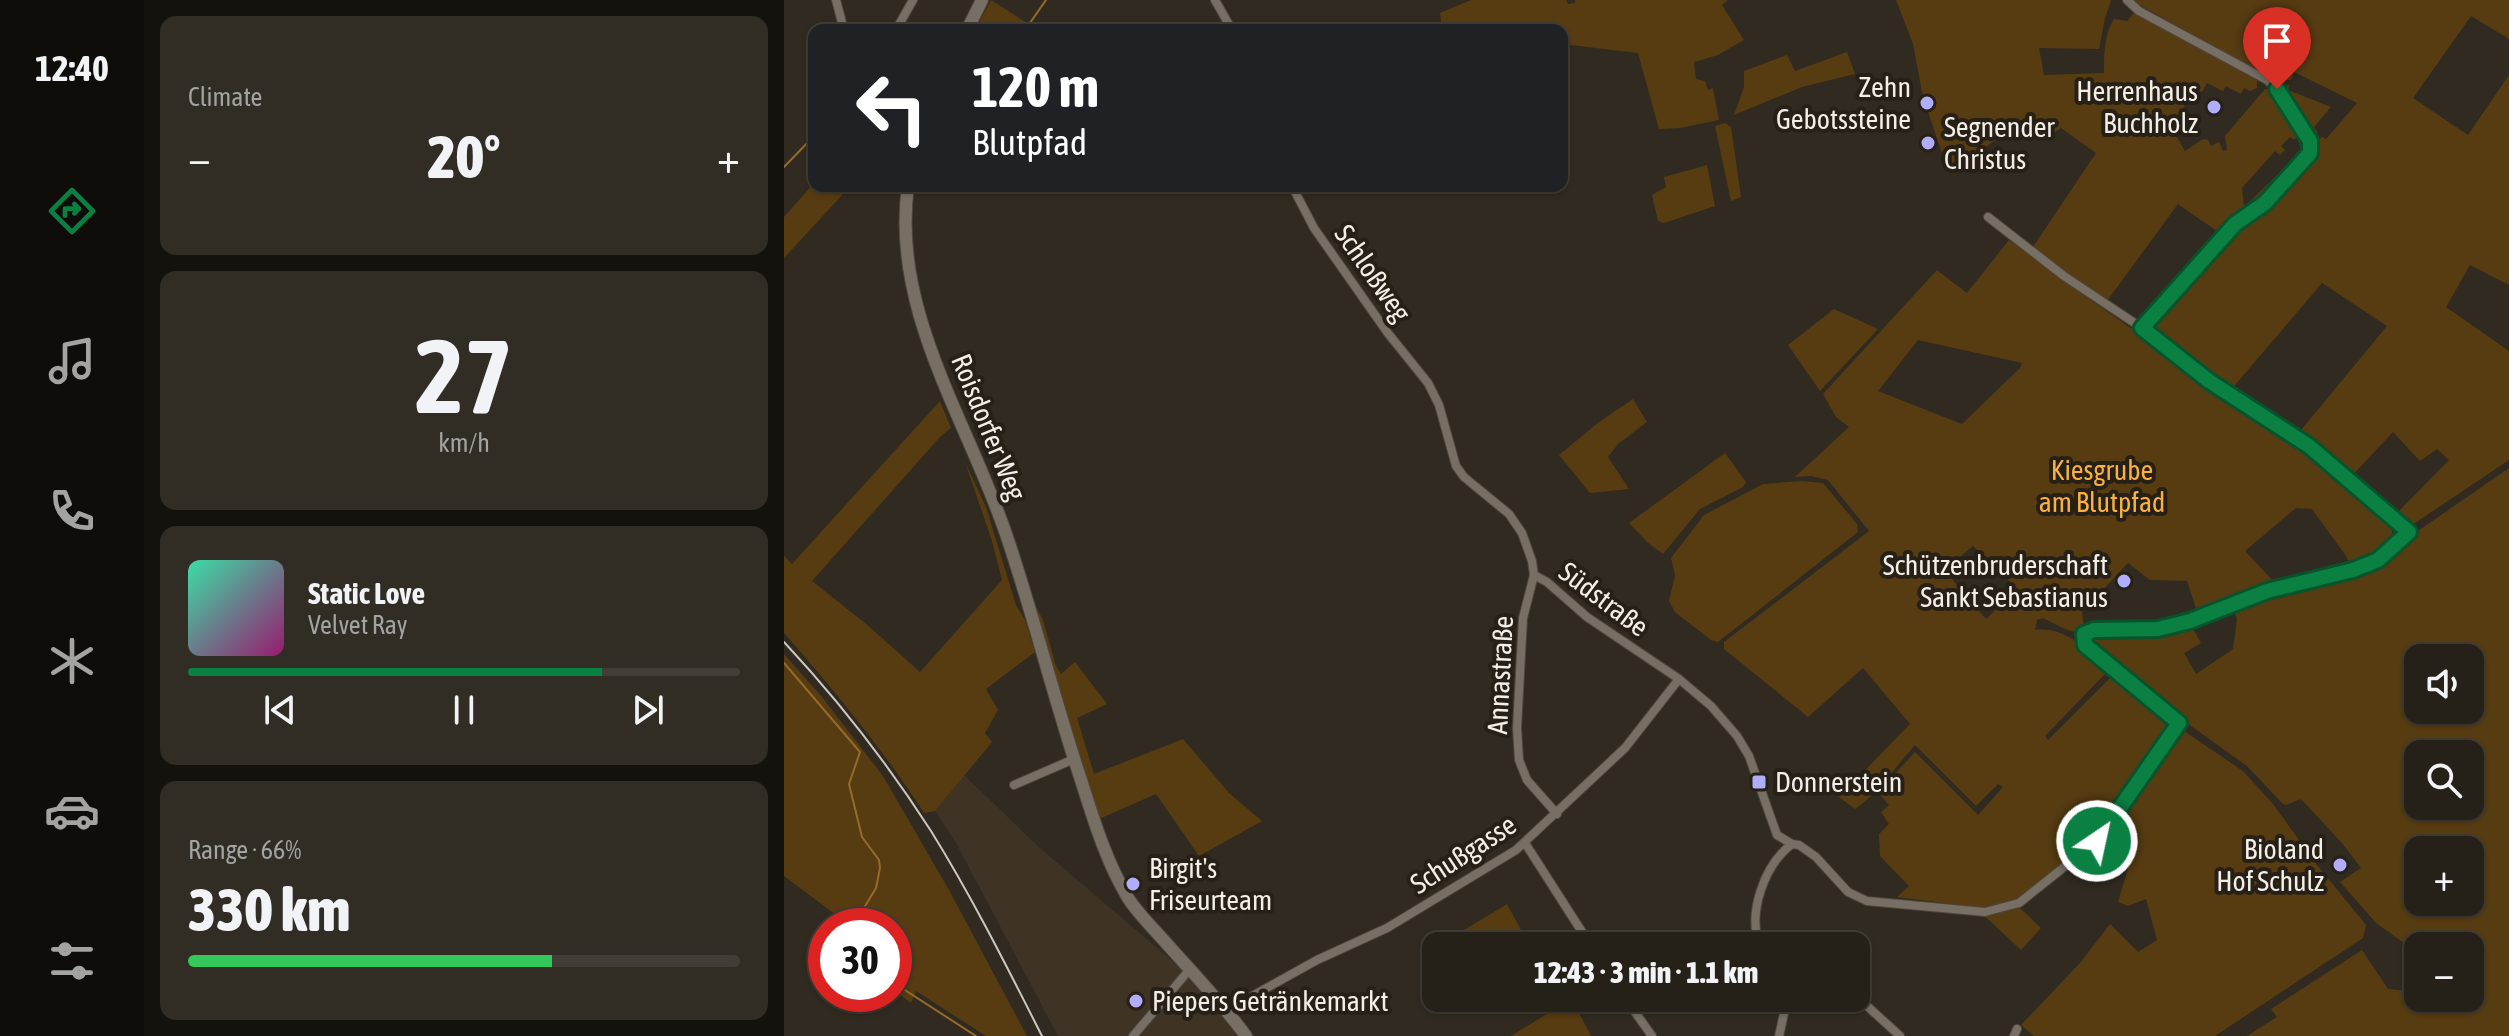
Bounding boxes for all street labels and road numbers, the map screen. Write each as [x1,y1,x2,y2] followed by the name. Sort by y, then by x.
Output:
[1328,219,1418,327] street label: Schloßweg
[945,349,1033,505] street label: Roisdorfer Weg
[1553,555,1655,643] street label: Südstraße
[1481,615,1519,735] street label: Annastraße
[1404,808,1522,900] street label: Schußgasse

